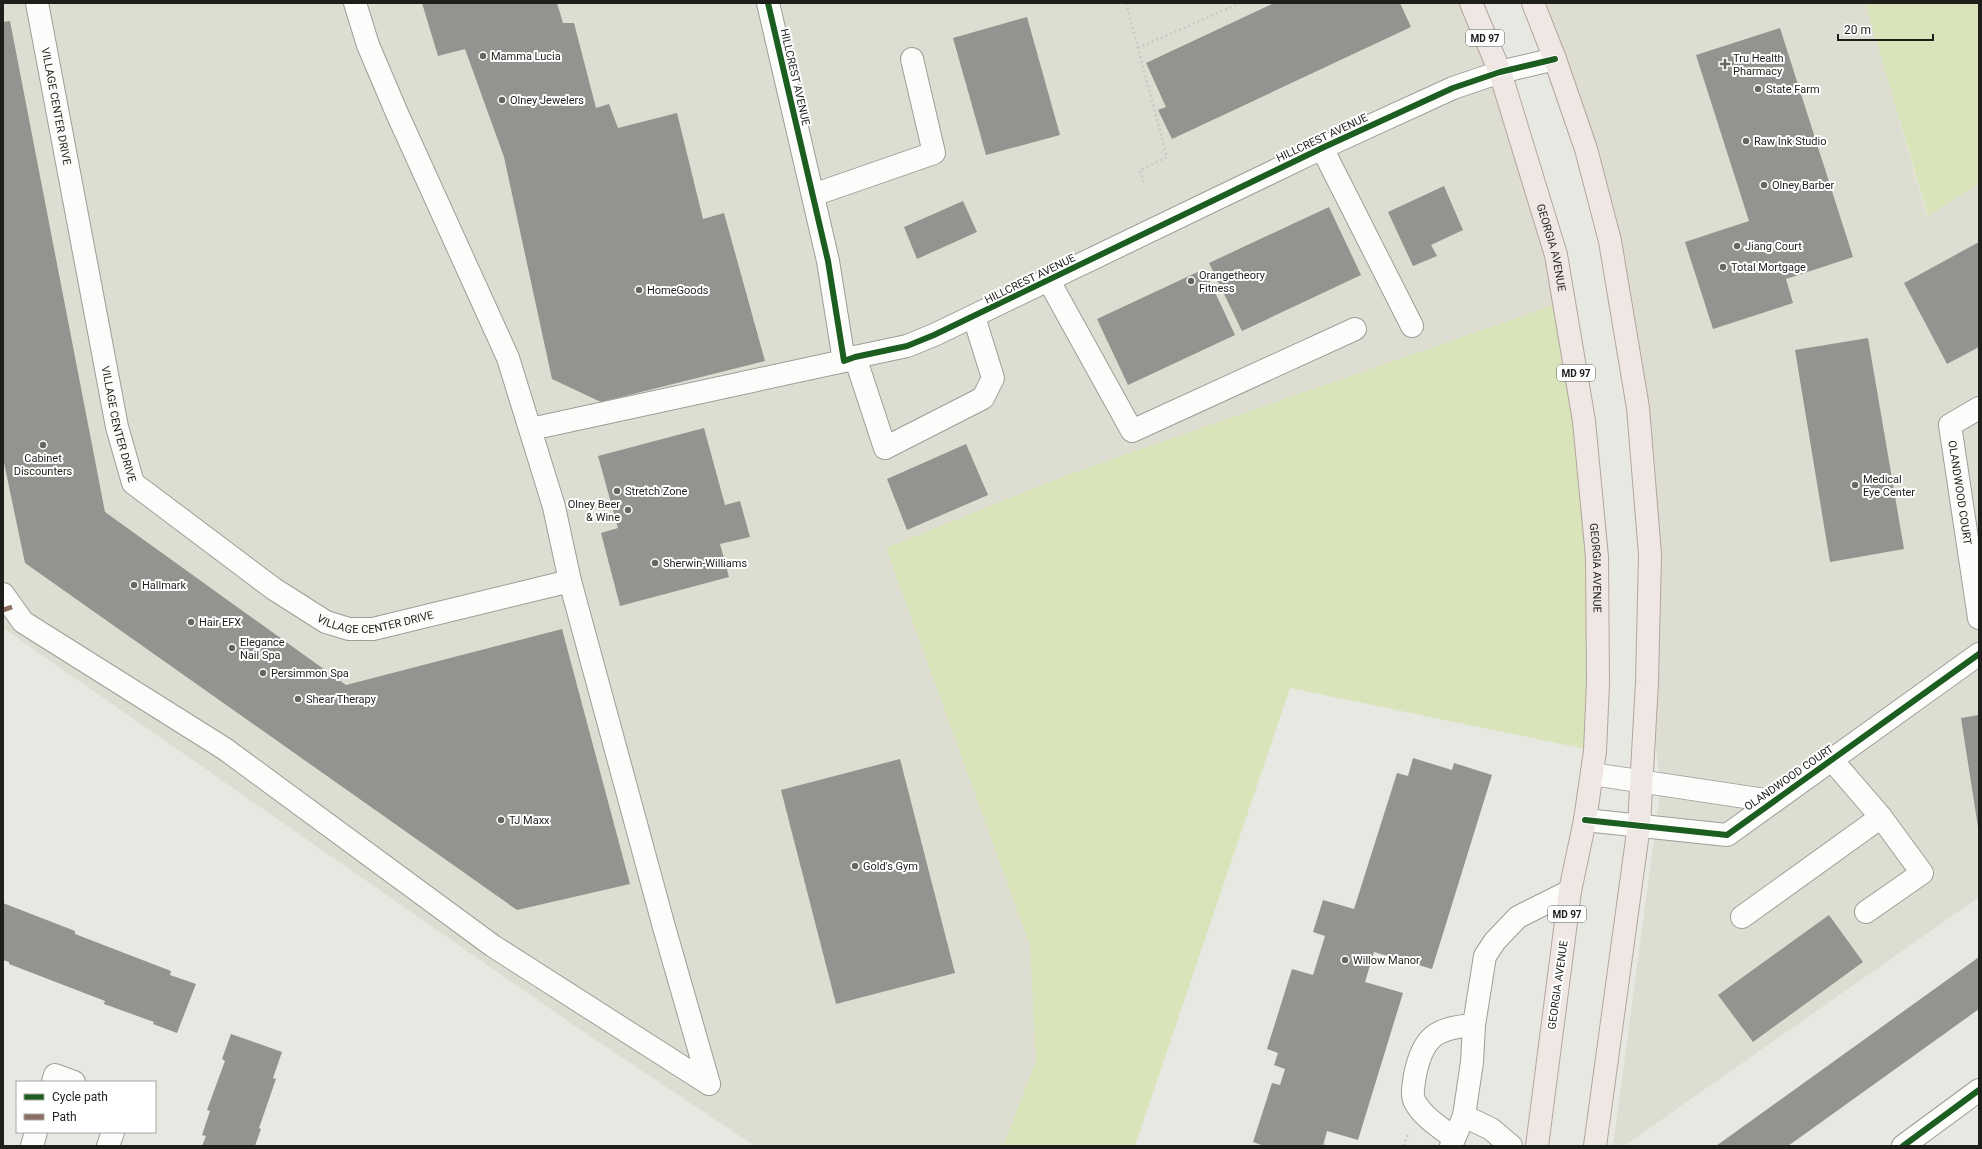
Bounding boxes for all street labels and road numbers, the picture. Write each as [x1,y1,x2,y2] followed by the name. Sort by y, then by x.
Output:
[777,27,813,127] street label: HILLCREST AVENUE
[1466,30,1504,46] road number: MD 97
[39,46,74,166] street label: VILLAGE CENTER DRIVE
[1274,111,1370,165] street label: HILLCREST AVENUE
[1534,202,1569,292] street label: GEORGIA AVENUE
[983,251,1077,307] street label: HILLCREST AVENUE
[99,365,139,484] street label: VILLAGE CENTER DRIVE
[1557,365,1595,381] road number: MD 97
[1946,439,1974,546] street label: OLANDWOOD COURT
[1587,522,1604,613] street label: GEORGIA AVENUE
[316,606,436,620] street label: VILLAGE CENTER DRIVE
[1742,742,1836,814] street label: OLANDWOOD COURT
[1548,906,1586,922] road number: MD 97
[1545,940,1571,1030] street label: GEORGIA AVENUE

